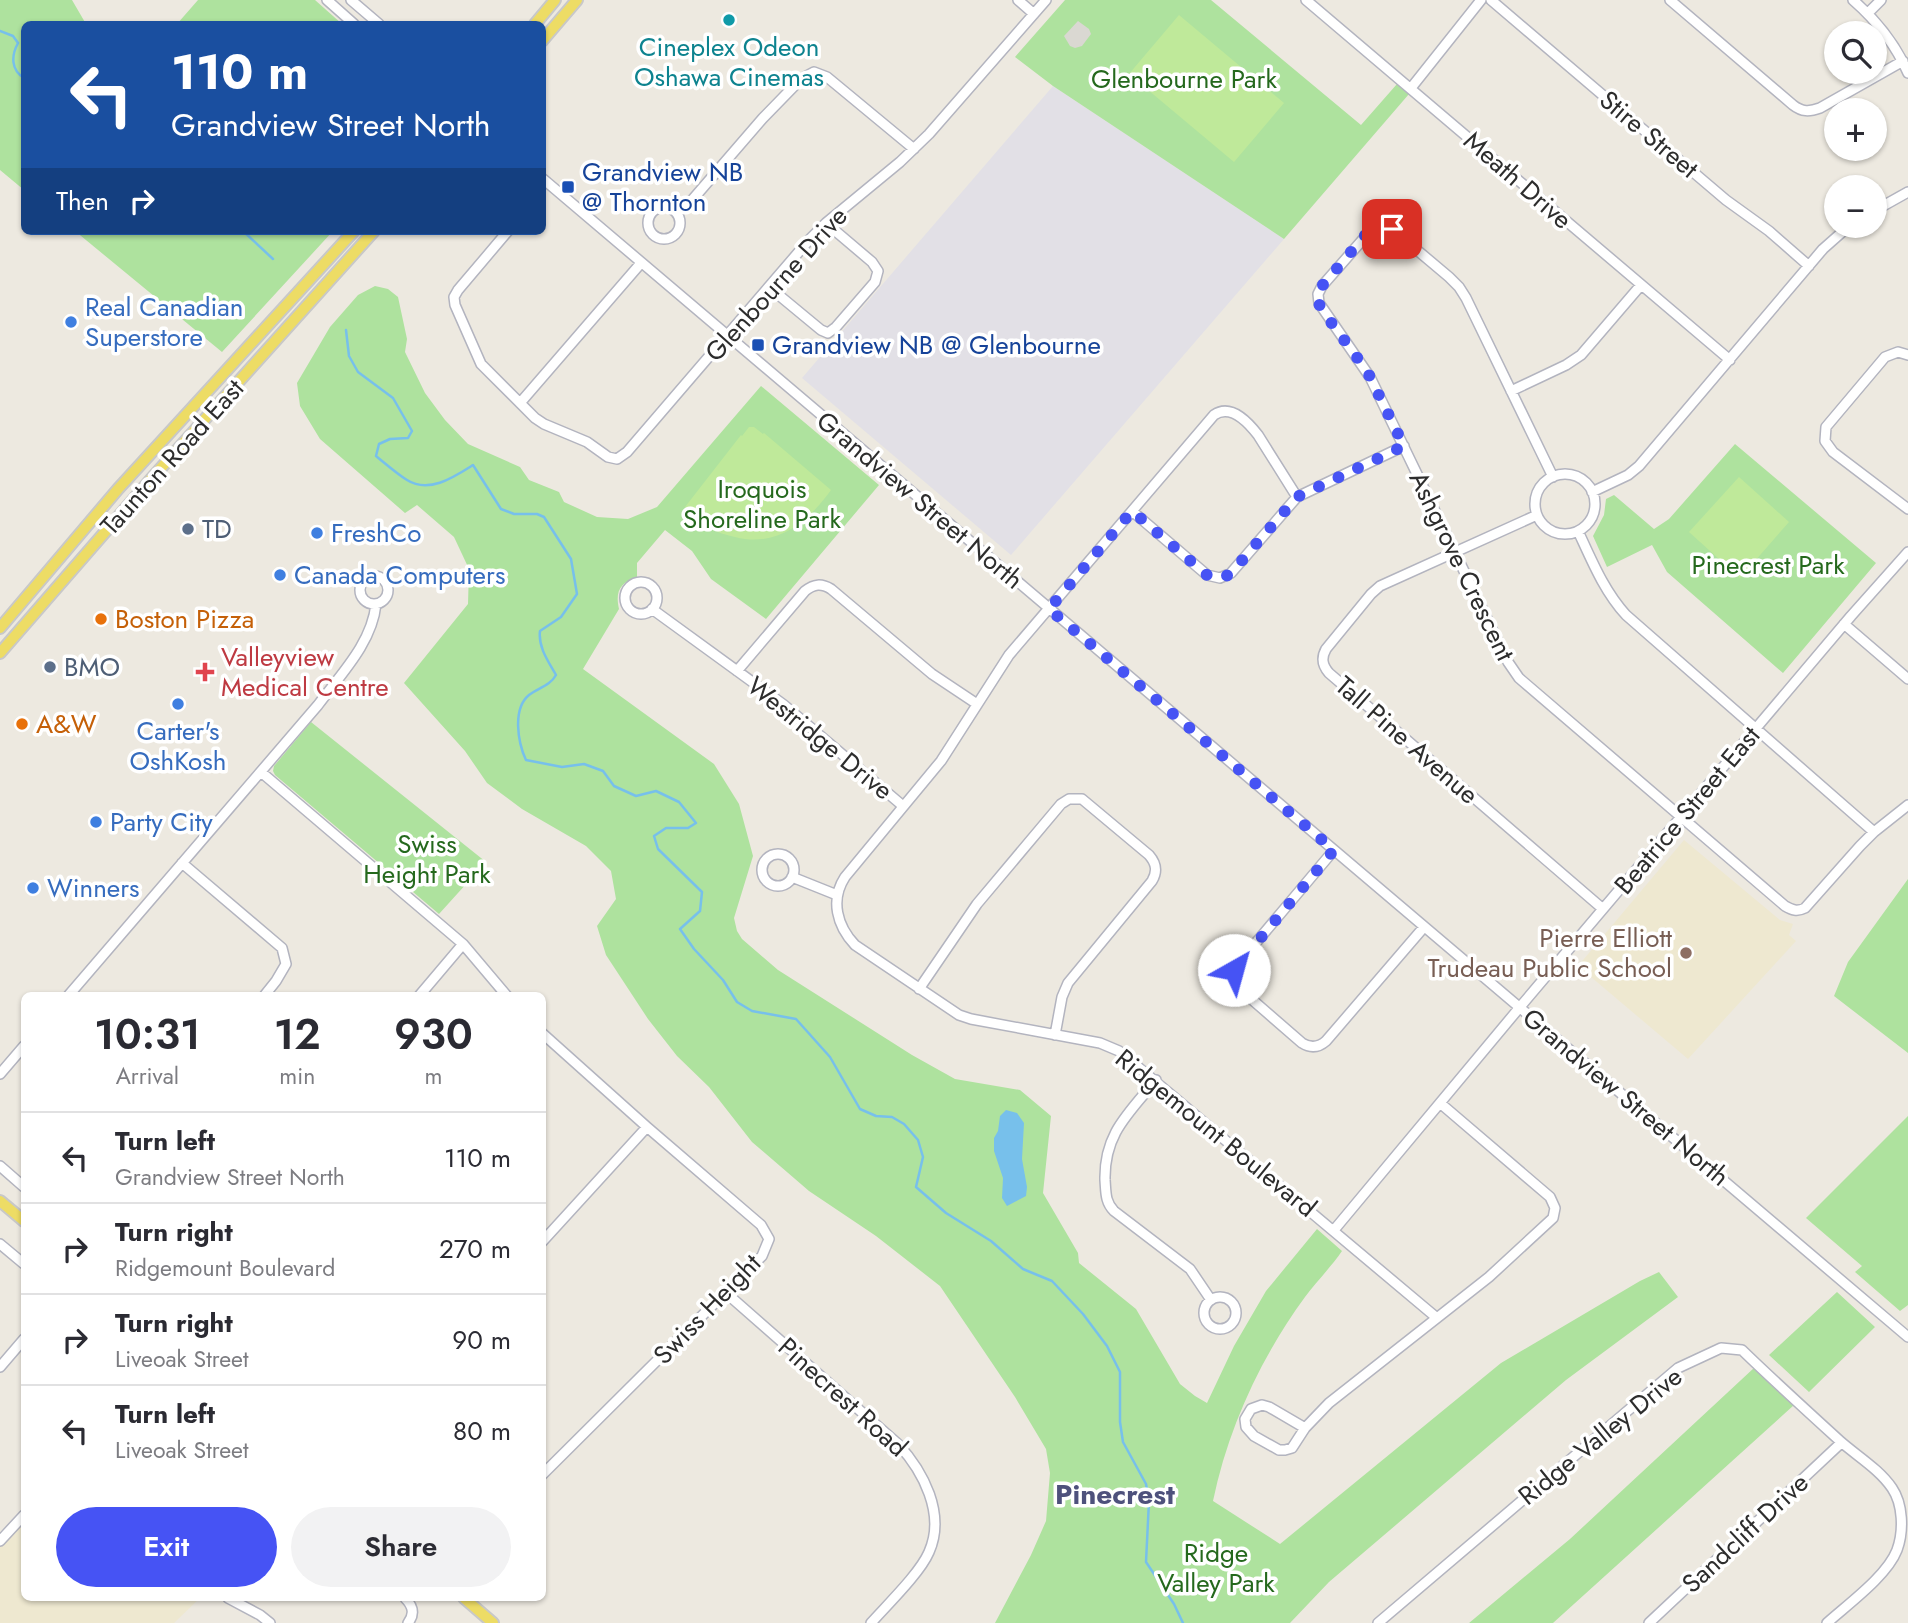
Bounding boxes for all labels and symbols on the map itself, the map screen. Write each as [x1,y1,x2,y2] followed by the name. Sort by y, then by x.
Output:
[721,12,737,28] marker: Cineplex Odeon Oshawa Cinemas
[634,28,824,96] place label: Cineplex Odeon Oshawa Cinemas
[1091,60,1278,98] park label: Glenbourne Park
[1591,81,1707,187] street label: Stire Street
[1456,122,1580,238] street label: Meath Drive
[582,153,743,221] place label: Grandview NB @ Thornton
[560,179,576,195] marker: Grandview NB @ Thornton
[696,198,856,370] street label: Glenbourne Drive
[1362,199,1422,259] pin
[85,288,243,356] place label: Real Canadian Superstore
[63,314,79,330] marker: Real Canadian Superstore
[772,326,1101,364] place label: Grandview NB @ Glenbourne
[750,337,766,353] marker: Grandview NB @ Glenbourne
[91,370,253,544] street label: Taunton Road East
[808,402,1032,598] street label: Grandview Street North
[1400,465,1525,668] street label: Ashgrove Crescent
[683,470,842,538] park label: Iroquois Shoreline Park
[202,510,232,548] place label: TD
[331,514,422,552] place label: FreshCo
[180,521,196,537] marker: TD
[309,525,325,541] marker: FreshCo
[1691,546,1845,584] park label: Pinecrest Park
[294,556,505,594] place label: Canada Computers
[272,567,288,583] marker: Canada Computers
[115,600,254,638] place label: Boston Pizza
[93,611,109,627] marker: Boston Pizza
[221,638,389,706] place label: Valleyview Medical Centre
[64,648,120,686] place label: BMO
[42,659,58,675] marker: BMO
[195,662,215,682] marker: Valleyview Medical Centre
[739,667,901,809] street label: Westridge Drive
[1327,667,1487,813] street label: Tall Pine Avenue
[170,696,186,712] marker: Carter's OshKosh
[36,705,97,743] place label: A&W
[130,712,226,780] place label: Carter's OshKosh
[14,716,30,732] marker: A&W
[1605,717,1769,902] street label: Beatrice Street East
[110,803,213,841] place label: Party City
[88,814,104,830] marker: Party City
[363,825,491,893] park label: Swiss Height Park
[47,869,140,907] place label: Winners
[25,880,41,896] marker: Winners
[1427,919,1673,987] place label: Pierre Elliott Trudeau Public School
[1197,933,1271,1007] position arrow
[1678,945,1694,961] marker: Pierre Elliott Trudeau Public School
[1514,999,1738,1195] street label: Grandview Street North
[1107,1040,1325,1226] street label: Ridgemount Boulevard
[644,1245,770,1373] street label: Swiss Height
[770,1328,916,1466] street label: Pinecrest Road
[1510,1358,1690,1514] street label: Ridge Valley Drive
[1673,1464,1817,1602] street label: Sandcliff Drive
[1055,1474,1175,1515] district label: Pinecrest
[1157,1534,1275,1602] park label: Ridge Valley Park

